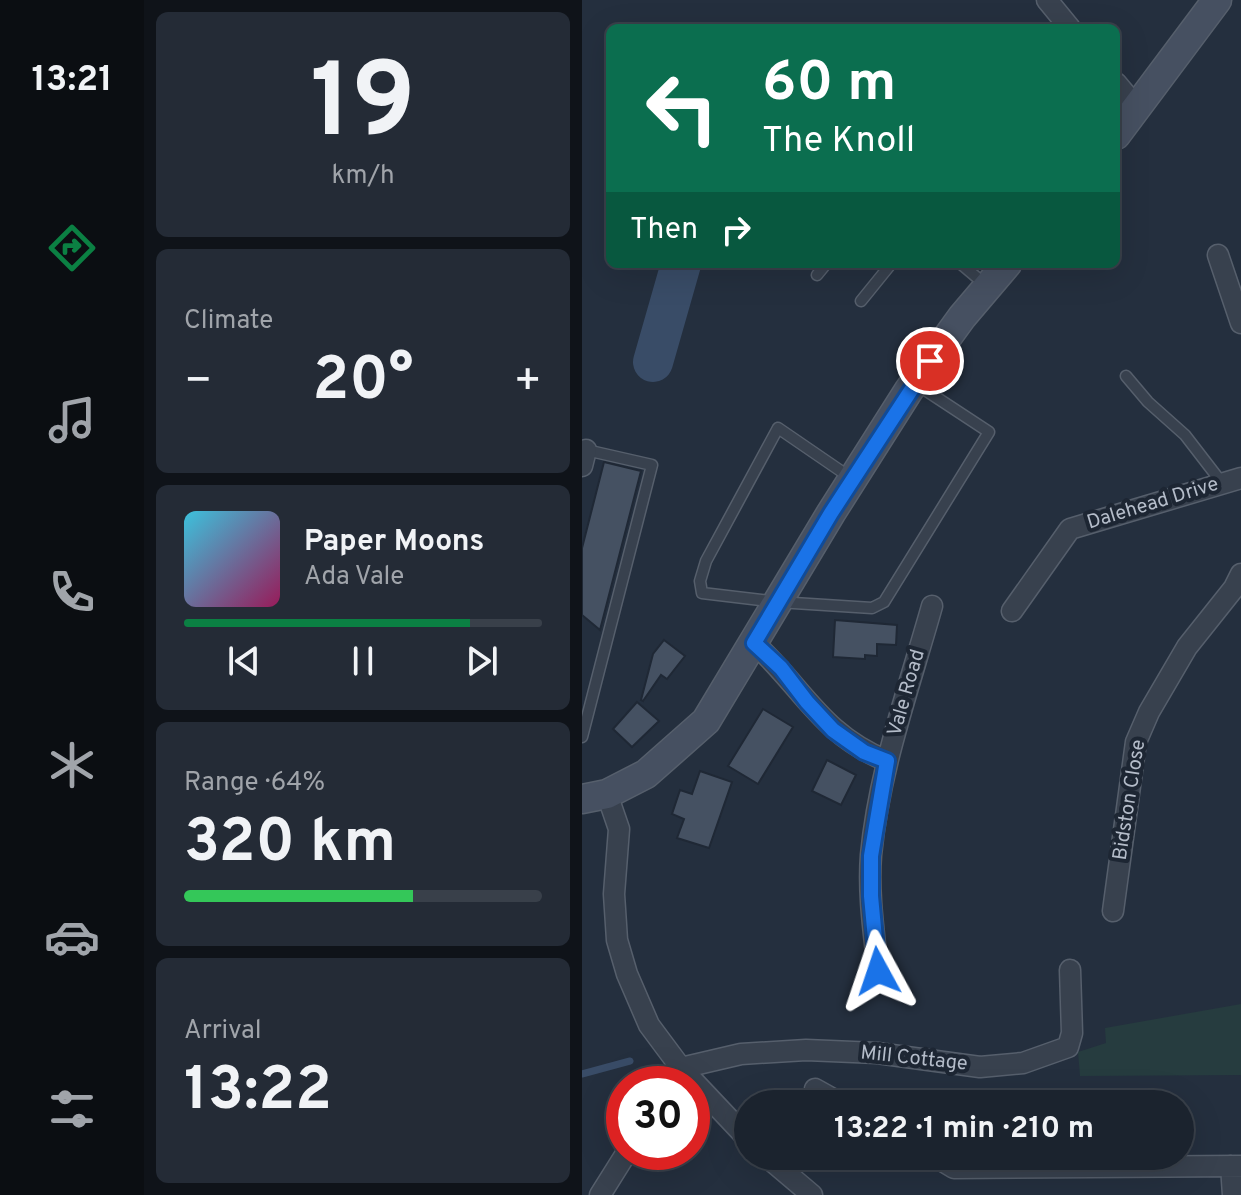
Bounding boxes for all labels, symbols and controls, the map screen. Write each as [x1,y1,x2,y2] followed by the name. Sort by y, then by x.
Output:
[310,42,416,174] text: 19
[762,50,896,120] text: 60 m
[630,56,734,160] icon: left
[31,58,113,104] text: 13:21
[762,119,915,165] text: The Knoll
[331,160,395,193] text: km/h
[714,208,758,252] icon: right
[630,212,698,249] text: Then
[44,220,100,276] icon: directions
[184,305,273,338] text: Climate
[896,327,964,395] pin
[908,339,952,383] icon: arrive
[312,345,414,421] text: 20°
[184,355,212,411] text: −
[514,355,542,411] text: +
[44,392,100,448] icon: music
[1084,472,1222,536] street label: Dalehead Drive
[304,524,484,561] text: Paper Moons
[304,561,404,594] text: Ada Vale
[44,564,100,620] icon: phone
[222,639,266,683] icon: previous
[341,639,385,683] icon: pause
[460,639,504,683] icon: next
[882,647,932,739] street label: Vale Road
[44,737,100,793] icon: climate
[1108,738,1152,862] street label: Bidston Close
[184,767,325,800] text: Range · 64%
[184,807,396,883] text: 320 km
[44,909,100,965] icon: car
[836,929,920,1013] position arrow
[184,1015,262,1048] text: Arrival
[859,1040,969,1078] street label: Mill Cottage
[184,1055,332,1131] text: 13:22
[606,1066,710,1170] speed limit sign: 30
[44,1081,100,1137] icon: filters
[834,1111,1094,1148] text: 13:22 · 1 min · 210 m

